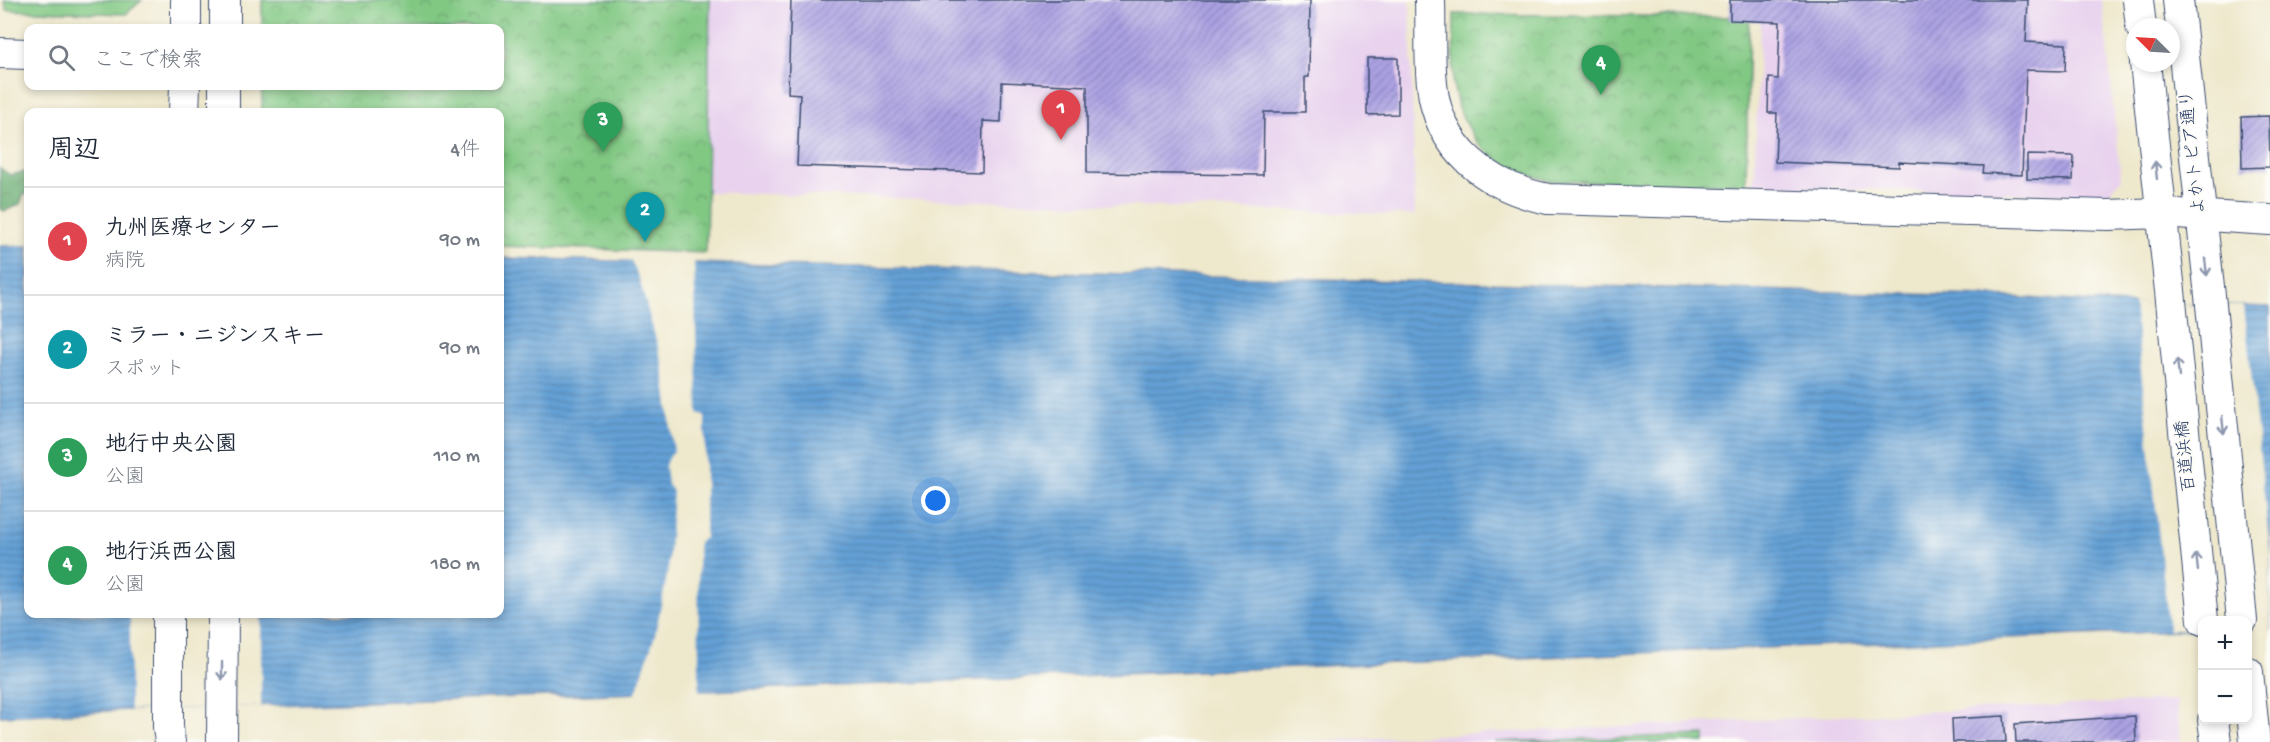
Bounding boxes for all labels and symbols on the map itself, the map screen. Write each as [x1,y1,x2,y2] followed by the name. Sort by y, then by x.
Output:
[2126,18,2180,72] north arrow
[1582,46,1620,95] pin: 4
[2177,88,2211,216] street label: よかトピア通り
[1042,90,1080,140] pin: 1
[584,102,622,152] pin: 3
[2150,161,2161,181] one-way arrow
[626,192,664,242] pin: 2
[2201,257,2212,276] one-way arrow
[2172,359,2183,379] one-way arrow
[2218,415,2229,435] one-way arrow
[2172,419,2201,493] street label: 百道浜橋
[921,486,950,515] your location
[2191,553,2202,573] one-way arrow
[216,660,228,680] one-way arrow

